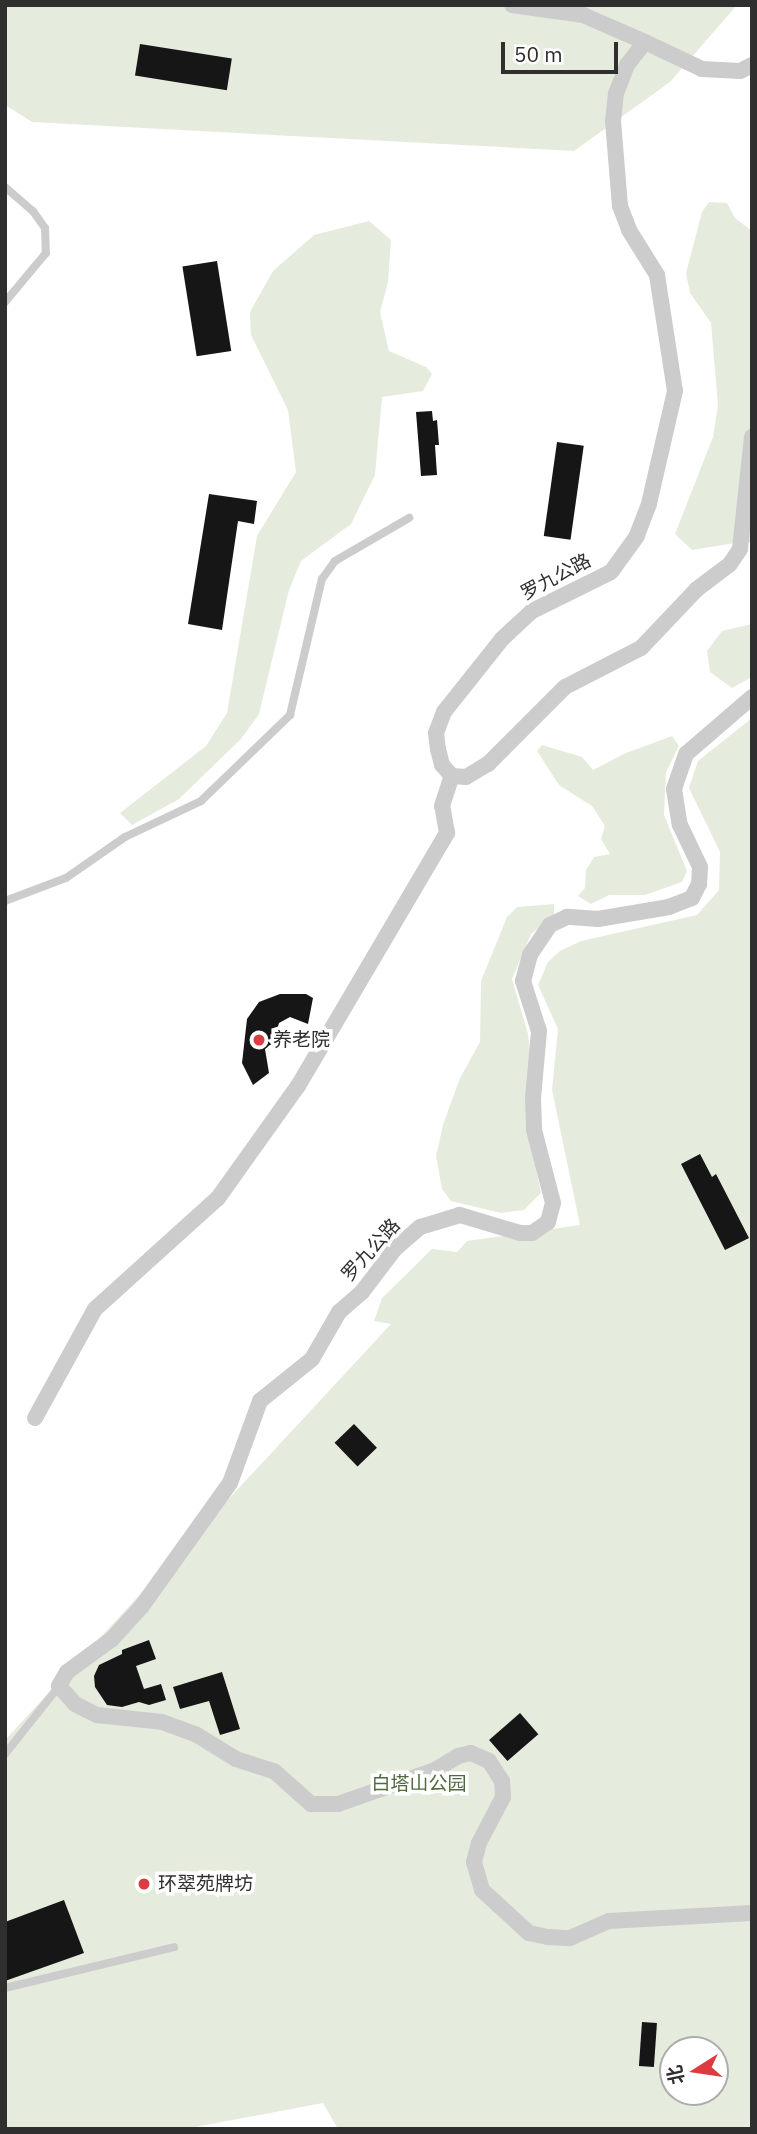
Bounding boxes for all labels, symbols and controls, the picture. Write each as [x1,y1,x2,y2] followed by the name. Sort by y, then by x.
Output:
[505,28,622,72] scale bar
[514,40,563,68] text: 50 m
[517,549,595,605] street label: 罗九公路
[273,1029,330,1051] place label: 养老院
[251,1032,267,1048] marker: 养老院
[337,1214,405,1286] street label: 罗九公路
[372,1773,466,1795] park label: 白塔山公园
[158,1873,253,1895] place label: 环翠苑牌坊
[136,1876,152,1892] marker: 环翠苑牌坊
[659,2036,729,2106] north arrow
[662,2063,689,2087] text: 北

